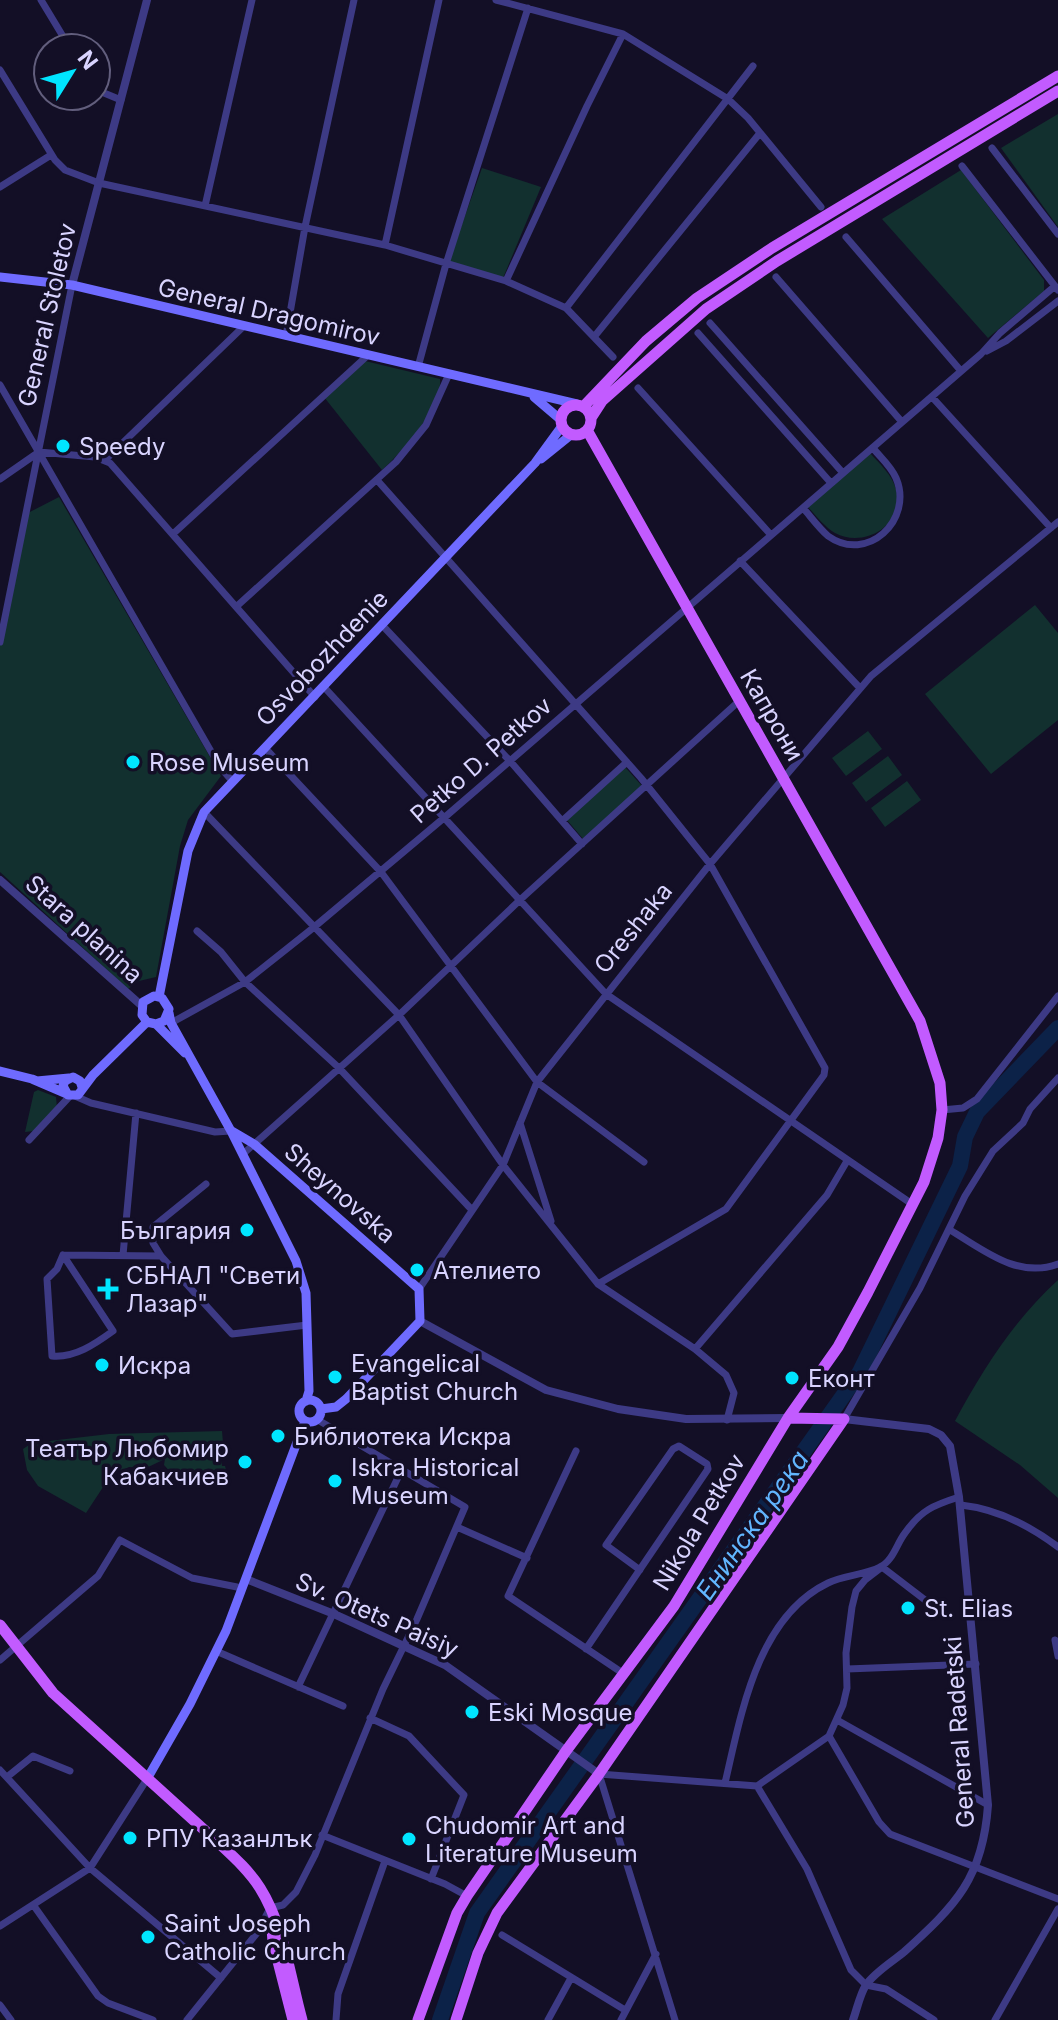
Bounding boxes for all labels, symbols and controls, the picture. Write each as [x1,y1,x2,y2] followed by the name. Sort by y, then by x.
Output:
[32,32,112,112] north arrow
[73,45,103,74] text: N
[12,220,82,410] street label: General Stoletov
[155,272,383,352] street label: General Dragomirov
[79,432,165,461] place label: Speedy
[54,437,72,455] marker: Speedy
[250,584,394,732] street label: Osvobozhdenie
[734,664,810,766] street label: Капрони
[404,691,558,829] street label: Petko D. Petkov
[149,748,310,777] place label: Rose Museum
[124,753,142,771] marker: Rose Museum
[19,869,149,989] street label: Stara planina
[588,877,678,979] street label: Oreshaka
[279,1137,401,1249] street label: Sheynovska
[120,1216,231,1245] place label: България
[238,1221,256,1239] marker: България
[433,1256,541,1285] place label: Ателието
[126,1261,300,1318] place label: СБНАЛ "Свeти Лазар"
[408,1261,426,1279] marker: Ателието
[97,1278,119,1300] marker: СБНАЛ "Свeти Лазар"
[351,1349,518,1406] place label: Evangelical Baptist Church
[118,1351,191,1380] place label: Искра
[93,1356,111,1374] marker: Искра
[808,1364,875,1393] place label: Еконт
[326,1368,344,1386] marker: Evangelical Baptist Church
[783,1369,801,1387] marker: Еконт
[294,1422,512,1451] place label: Библиотека Искра
[269,1427,287,1445] marker: Библиотека Искра
[25,1434,229,1491] place label: Театър Любомир Кабакчиев
[689,1444,815,1606] water label: Енинска река
[647,1449,751,1595] street label: Nikola Petkov
[236,1453,254,1471] marker: Театър Любомир Кабакчиев
[351,1453,519,1510] place label: Iskra Historical Museum
[326,1472,344,1490] marker: Iskra Historical Museum
[291,1566,463,1664] street label: Sv. Otets Paisiy
[924,1594,1013,1623] place label: St. Elias
[899,1599,917,1617] marker: St. Elias
[938,1635,980,1829] street label: General Radetski
[488,1698,632,1727] place label: Eski Mosque
[463,1703,481,1721] marker: Eski Mosque
[425,1811,638,1868] place label: Chudomir Art and Literature Museum
[146,1824,312,1853] place label: РПУ Казанлък
[121,1829,139,1847] marker: РПУ Казанлък
[400,1830,418,1848] marker: Chudomir Art and Literature Museum
[164,1909,346,1966] place label: Saint Joseph Catholic Church
[139,1928,157,1946] marker: Saint Joseph Catholic Church

